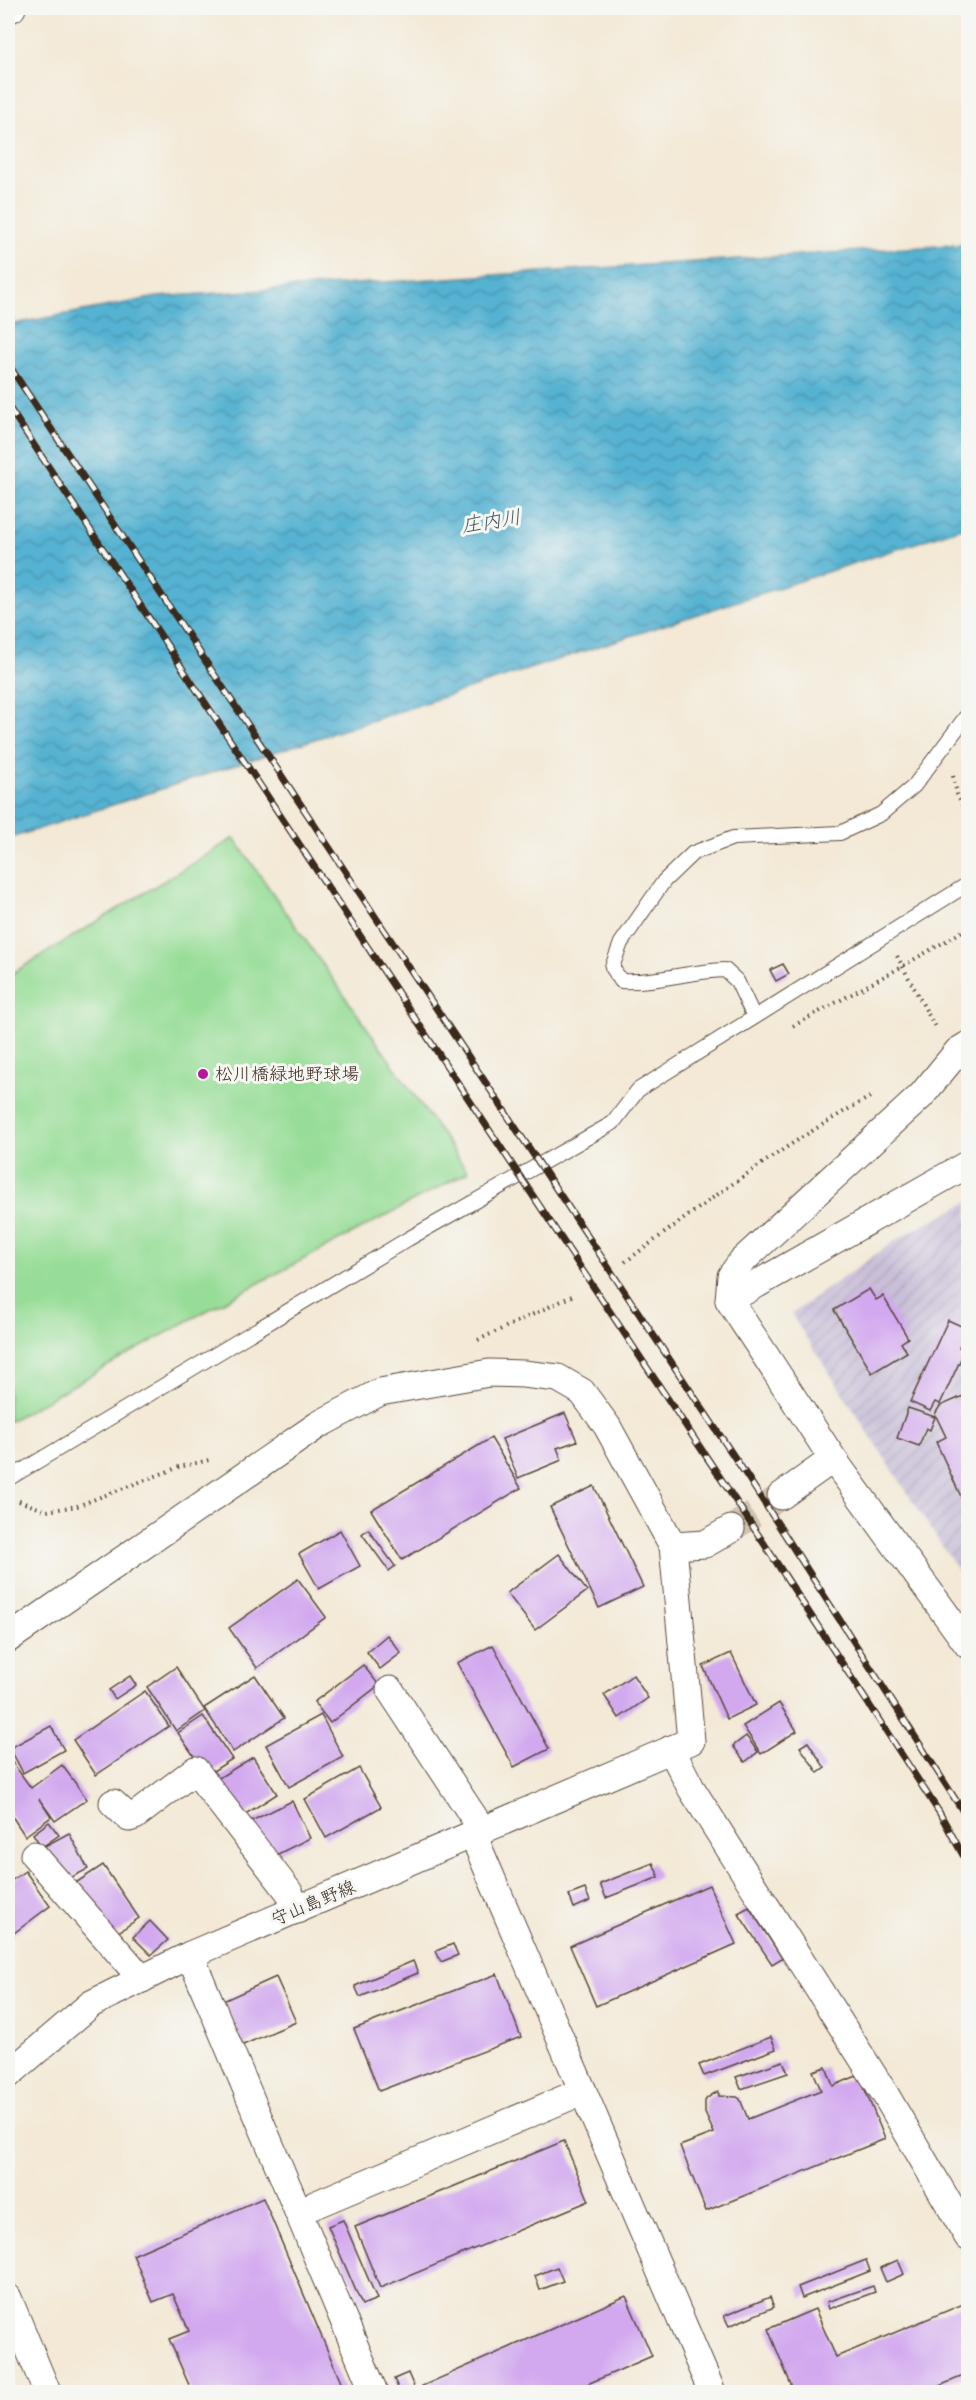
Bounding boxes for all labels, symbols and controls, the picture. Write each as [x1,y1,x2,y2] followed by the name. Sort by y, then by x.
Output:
[460,505,523,538] water label: 庄内川
[215,1064,359,1085] place label: 松川橋緑地野球場
[196,1067,210,1081] marker: 松川橋緑地野球場
[268,1876,359,1931] street label: 守山島野線

